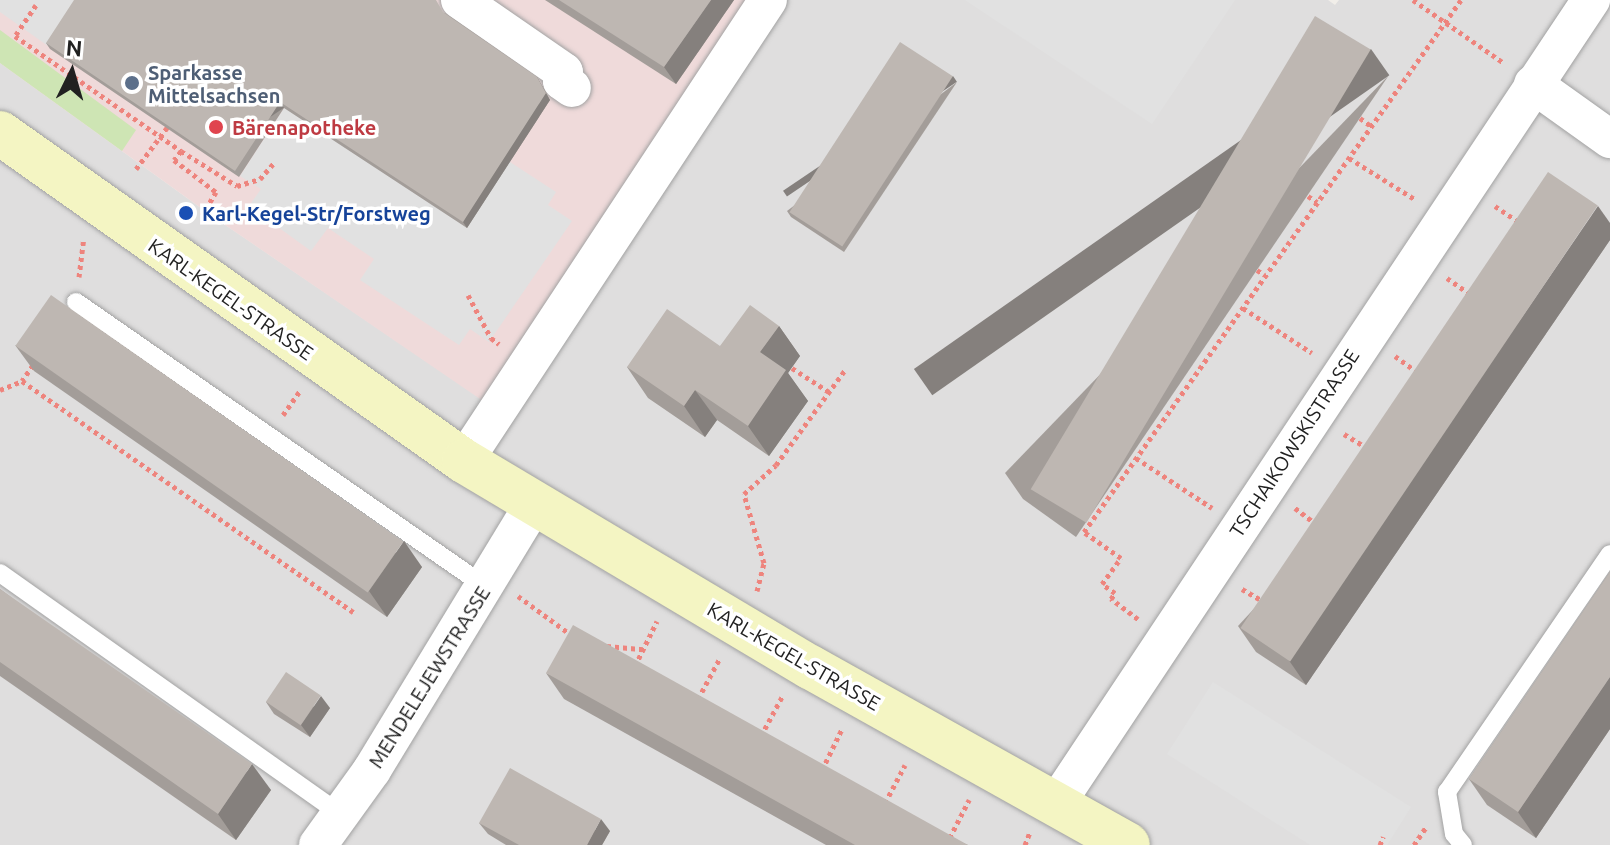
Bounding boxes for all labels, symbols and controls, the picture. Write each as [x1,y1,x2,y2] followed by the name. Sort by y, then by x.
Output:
[32,32,112,112] north arrow
[65,34,83,61] text: N
[148,60,280,107] place label: Sparkasse Mittelsachsen
[123,74,141,92] marker: Sparkasse Mittelsachsen
[232,115,376,139] place label: Bärenapotheke
[207,118,225,136] marker: Bärenapotheke
[202,201,431,225] place label: Karl-Kegel-Str/Forstweg
[177,204,195,222] marker: Karl-Kegel-Str/Forstweg
[144,233,318,365] street label: KARL-KEGEL-STRASSE
[1224,344,1364,542] street label: TSCHAIKOWSKISTRASSE
[363,582,495,772] street label: MENDELEJEWSTRASSE
[703,597,885,715] street label: KARL-KEGEL-STRASSE

